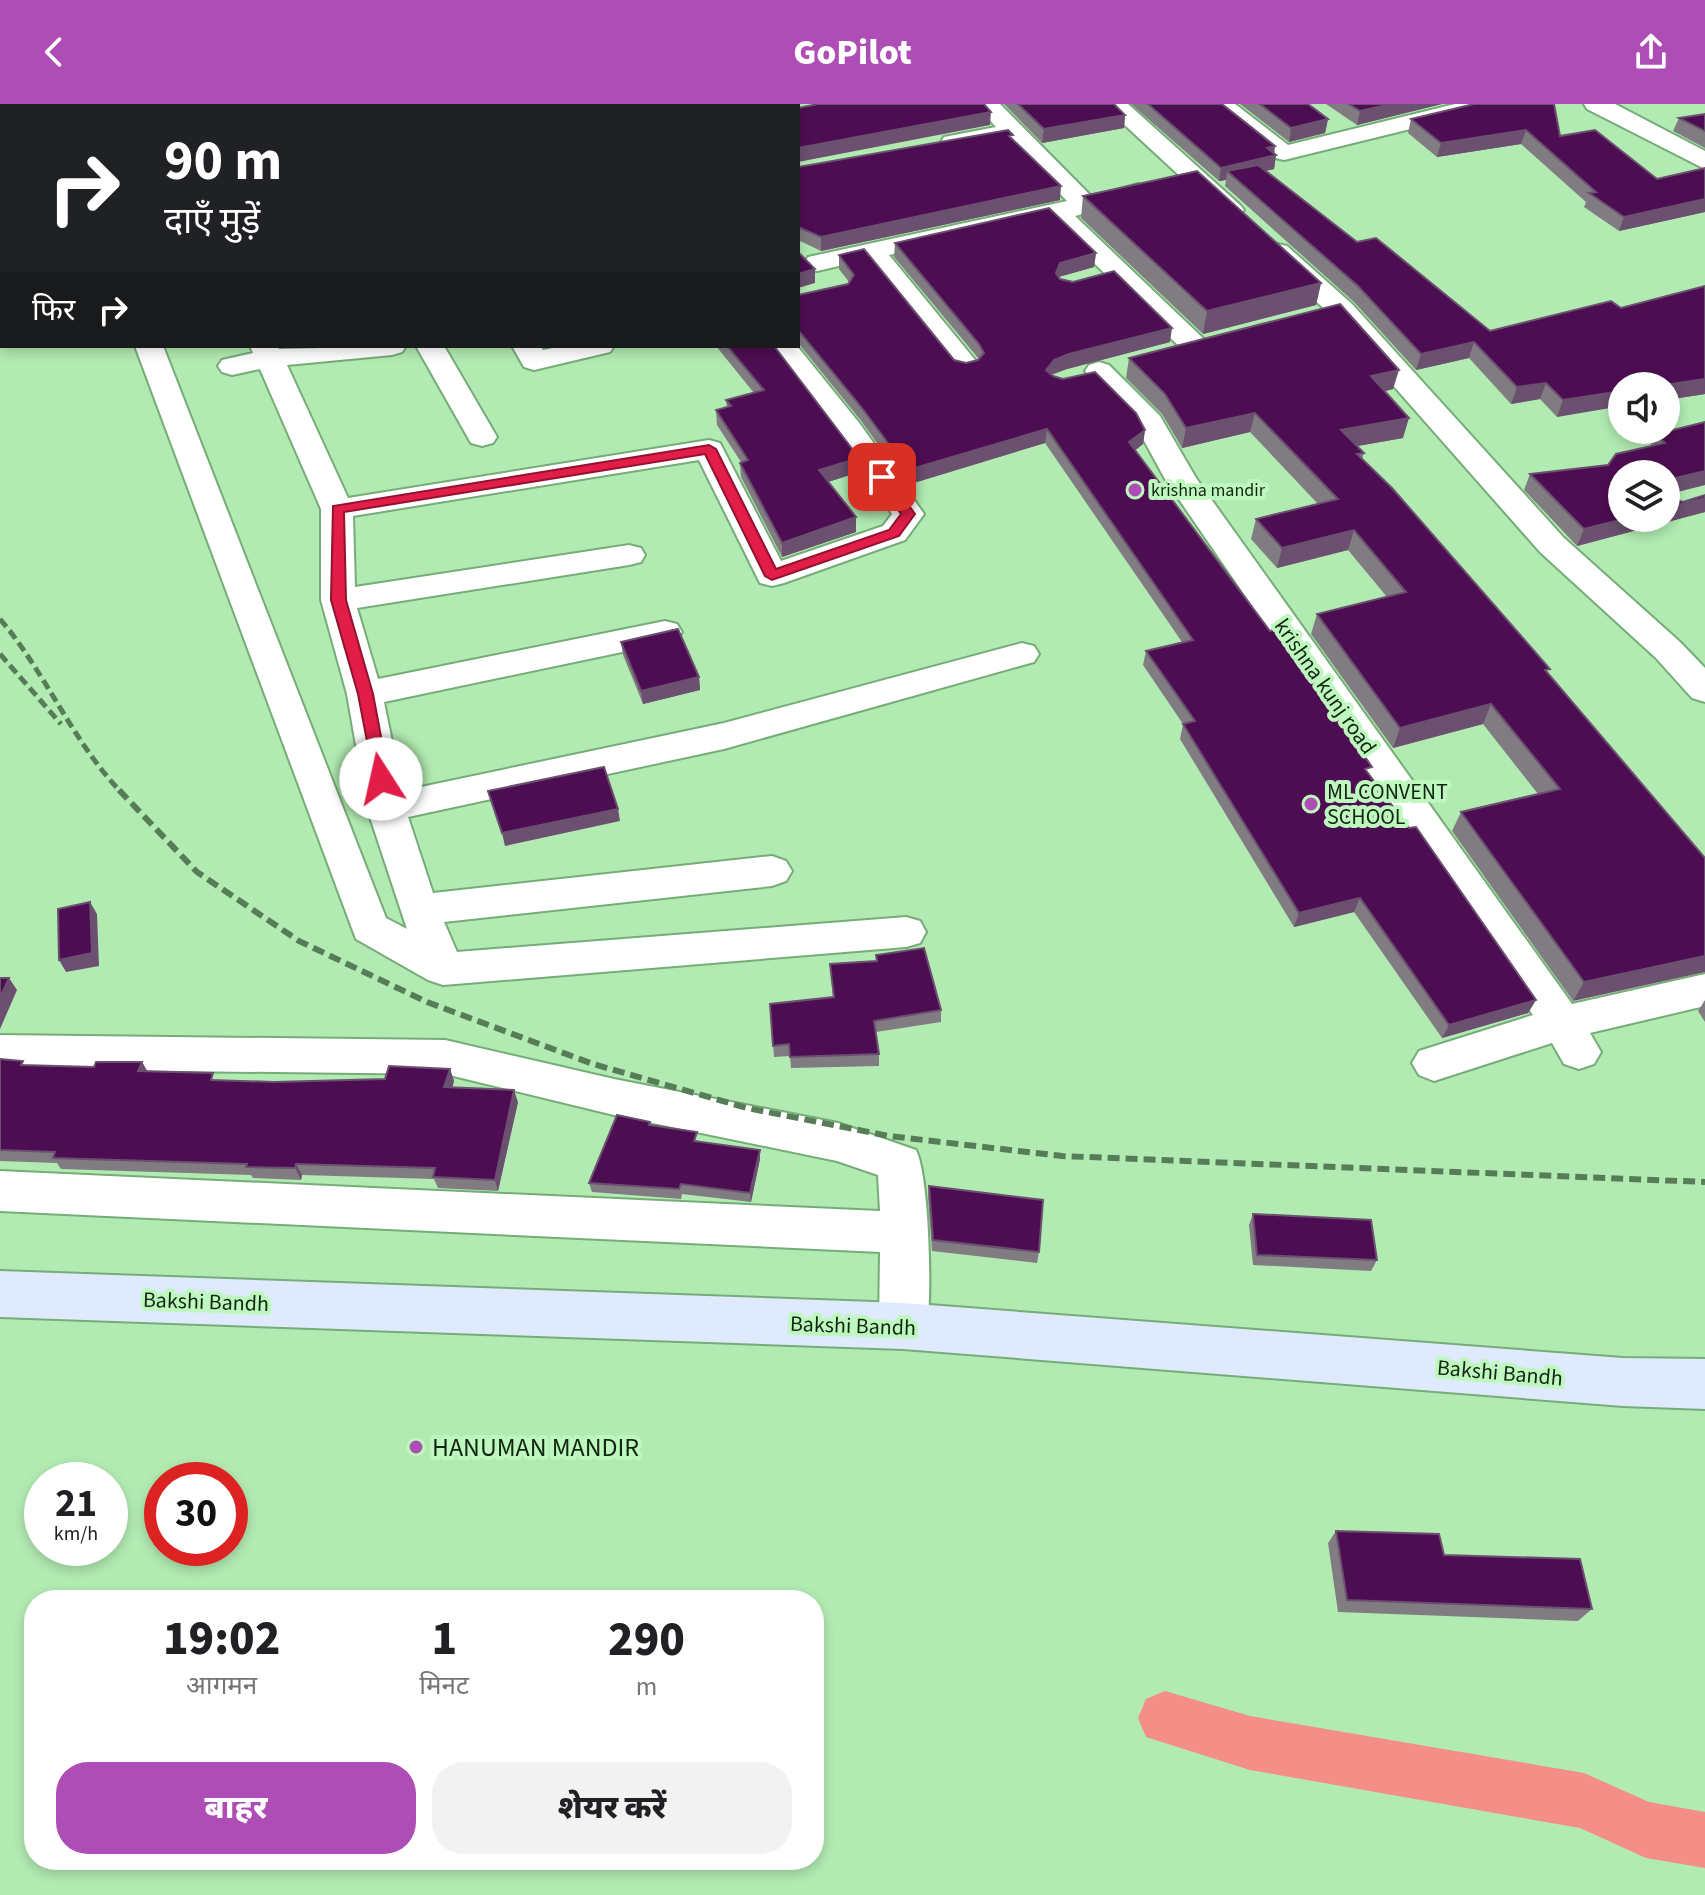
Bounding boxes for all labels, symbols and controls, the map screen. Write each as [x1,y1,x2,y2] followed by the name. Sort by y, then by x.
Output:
[793,27,912,78] text: GoPilot
[32,30,76,74] icon: back
[1629,30,1673,74] icon: share
[164,122,282,201] text: 90 m
[32,136,136,240] icon: right
[164,196,260,247] text: दाएँ मुड़ें
[91,288,135,332] icon: right
[32,289,75,332] text: फिर
[1608,372,1680,532] map controls
[1608,372,1680,444] button: sound
[848,443,916,511] pin
[860,455,904,499] icon: arrive
[1608,460,1680,532] button: layers
[1151,478,1266,503] place label: krishna mandir
[1126,481,1144,499] marker: krishna mandir
[1266,612,1384,761] street label: krishna kunj road
[339,737,423,821] position arrow
[1327,776,1448,833] place label: ML CONVENT SCHOOL
[1302,795,1320,813] marker: ML CONVENT SCHOOL
[142,1284,270,1320] street label: Bakshi Bandh
[789,1308,917,1344] street label: Bakshi Bandh
[1436,1352,1564,1394] street label: Bakshi Bandh
[432,1429,639,1466] place label: HANUMAN MANDIR
[407,1438,425,1456] marker: HANUMAN MANDIR
[144,1462,248,1566] speed limit sign: 30
[55,1475,97,1532] text: 21
[54,1520,98,1548] text: km/h
[163,1605,280,1673] text: 19:02
[431,1605,457,1673] text: 1
[608,1606,685,1674] text: 290
[186,1667,257,1704] text: आगमन
[419,1667,469,1704] text: मिनट
[636,1668,657,1705] text: m
[56,1762,416,1854] button: बाहर
[432,1762,792,1854] button: शेयर करें

